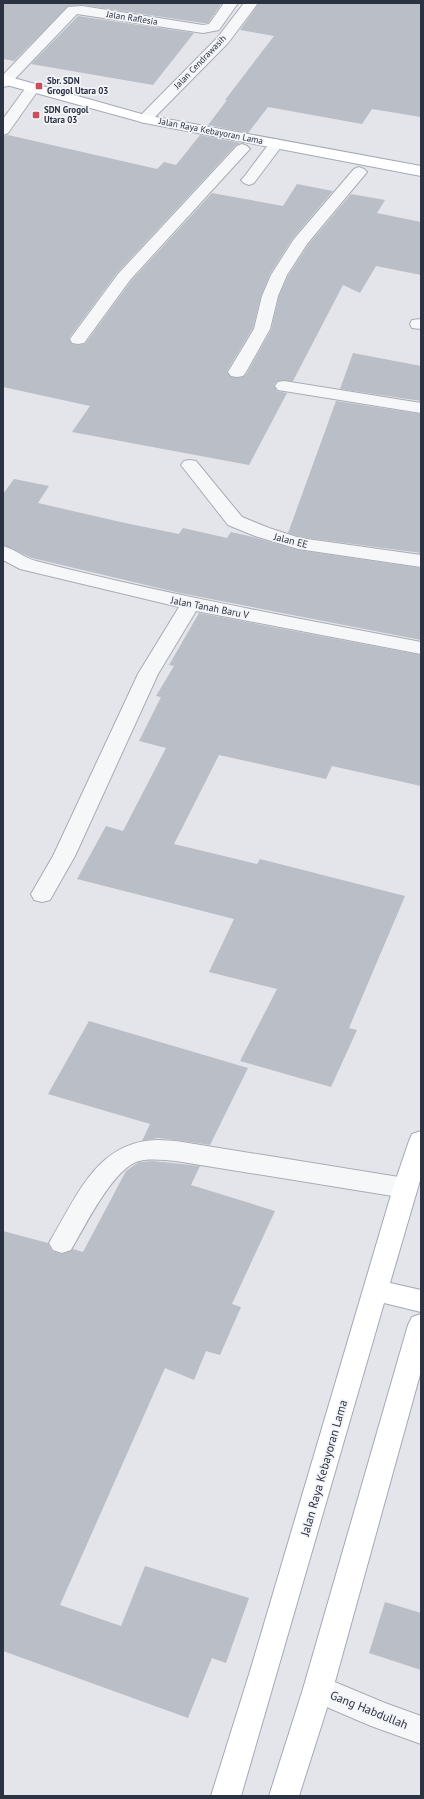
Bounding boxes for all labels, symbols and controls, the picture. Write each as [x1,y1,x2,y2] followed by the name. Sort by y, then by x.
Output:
[105,8,158,27] street label: Jalan Raflesia
[171,32,228,92] street label: Jalan Cendrawasih
[47,75,108,96] place label: Sbr. SDN Grogol Utara 03
[34,81,44,91] marker: Sbr. SDN Grogol Utara 03
[44,104,89,125] place label: SDN Grogol Utara 03
[31,110,41,120] marker: SDN Grogol Utara 03
[157,115,264,146] street label: Jalan Raya Kebayoran Lama
[272,530,309,551] street label: Jalan EE
[169,593,250,621] street label: Jalan Tanah Baru V
[297,1398,350,1539] street label: Jalan Raya Kebayoran Lama
[328,1687,410,1732] street label: Gang Habdullah

